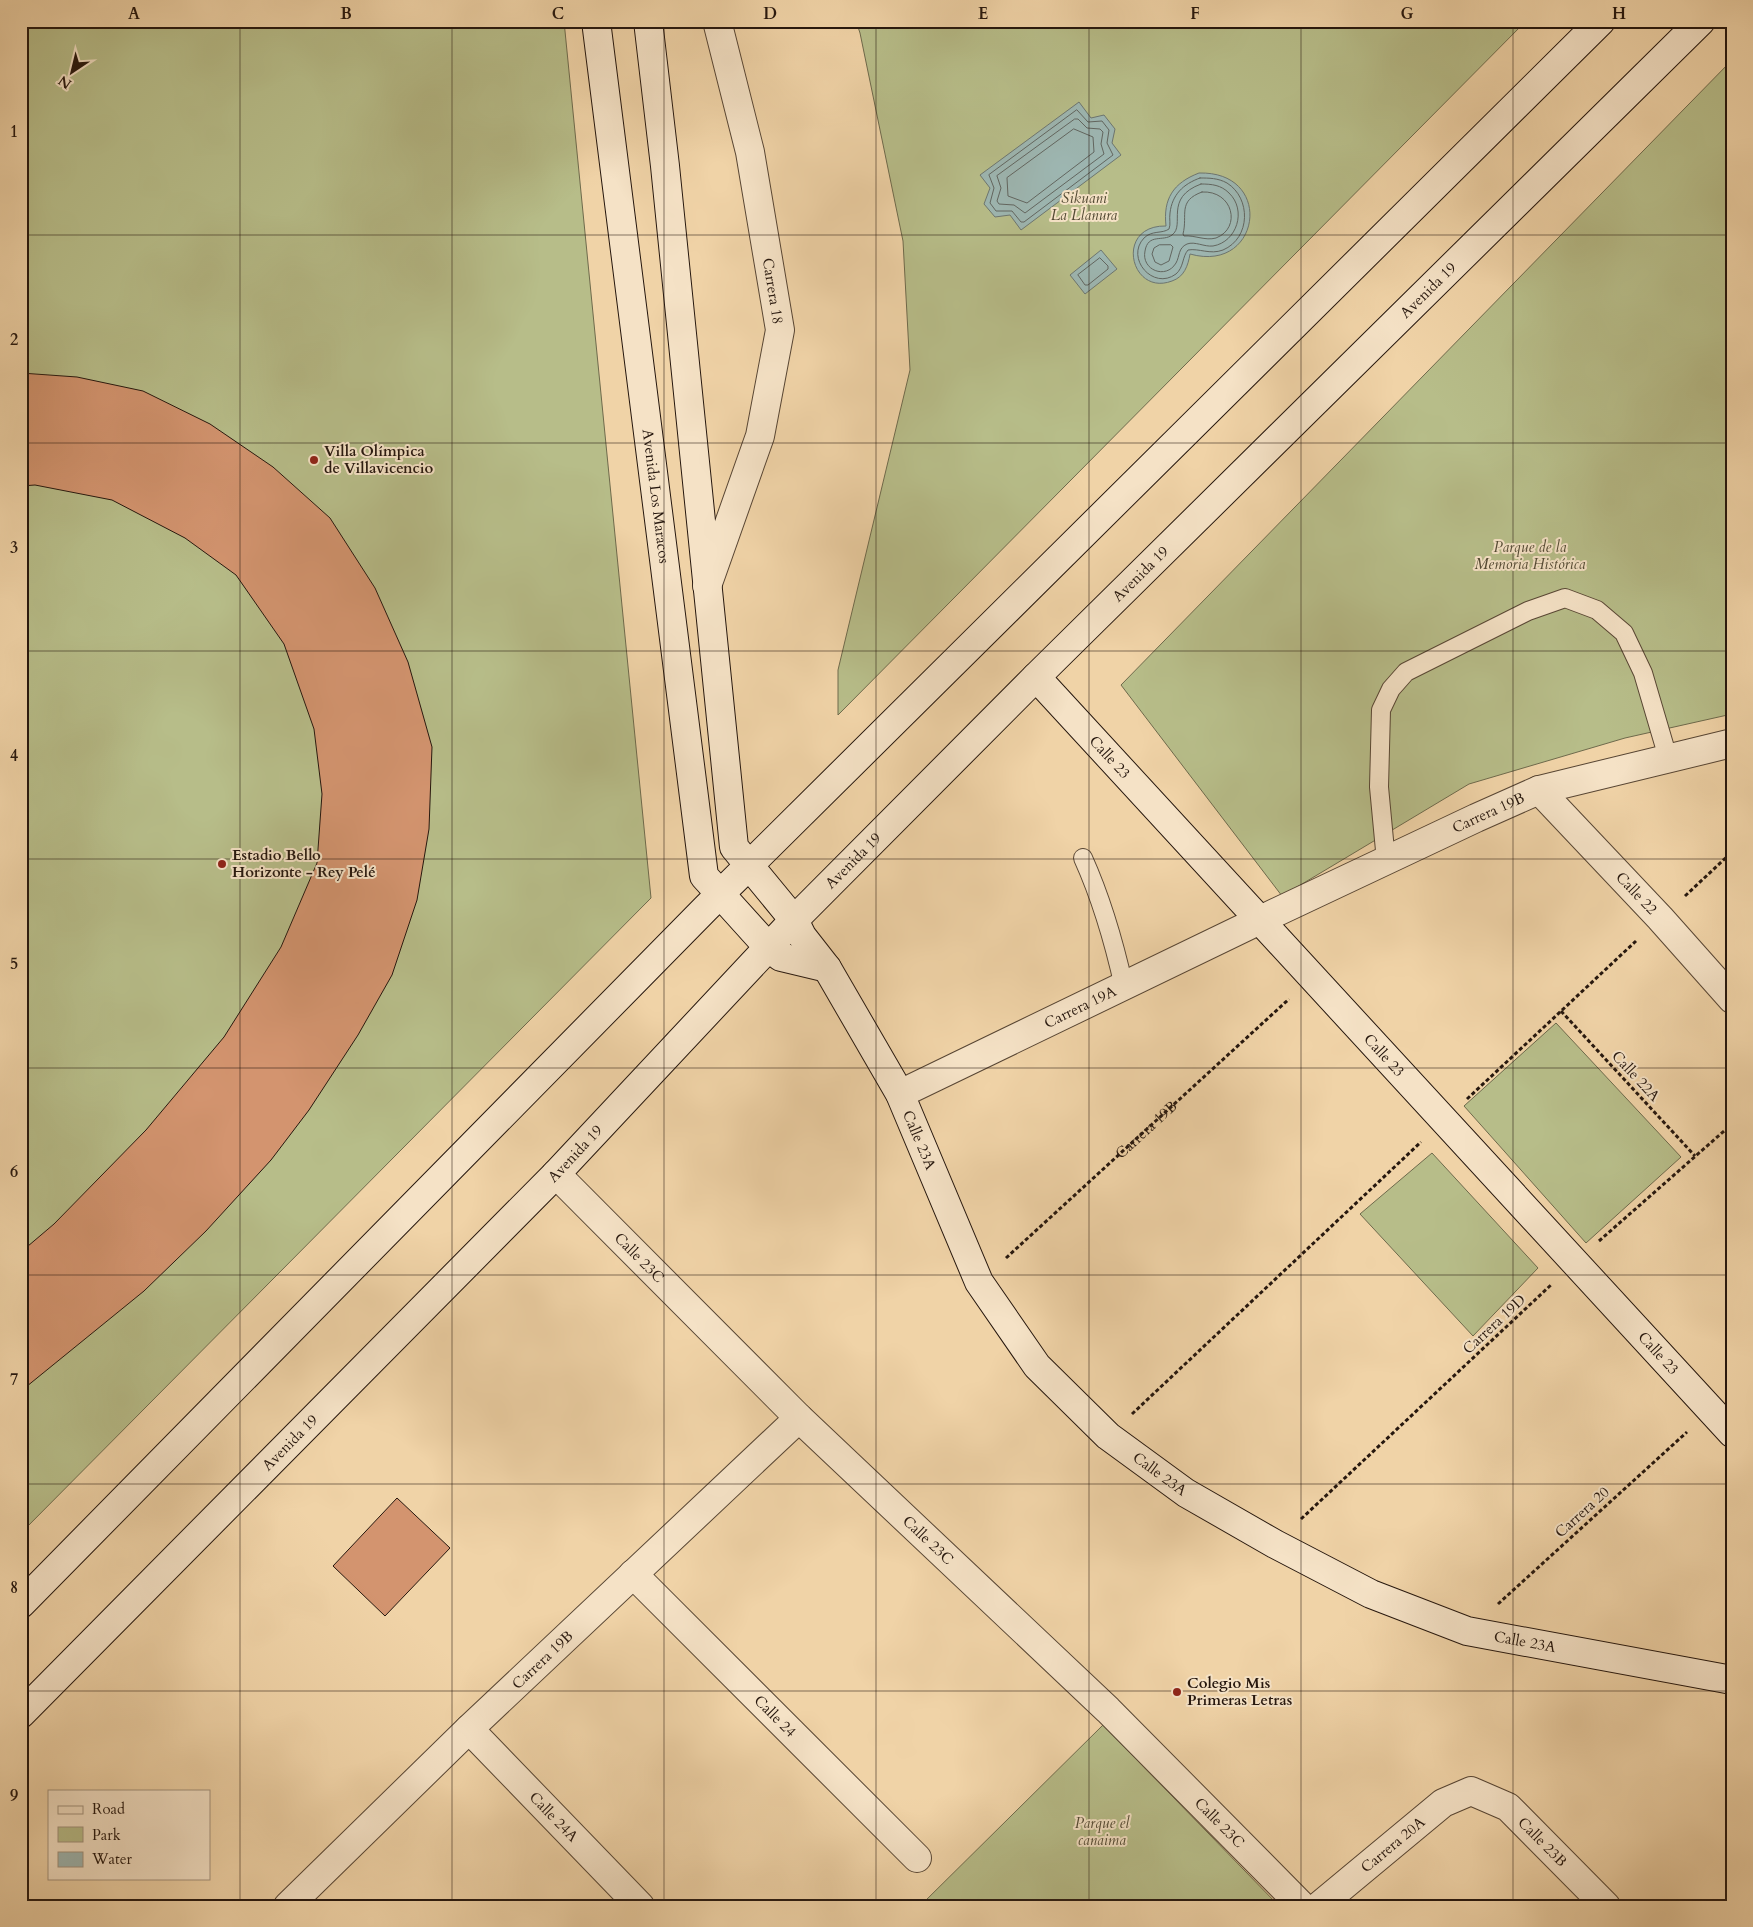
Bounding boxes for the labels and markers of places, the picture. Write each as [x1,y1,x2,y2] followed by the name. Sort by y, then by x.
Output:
[324,441,434,478] place label: Villa Olímpica de Villavicencio
[308,454,320,466] marker: Villa Olímpica de Villavicencio
[232,845,376,882] place label: Estadio Bello Horizonte - Rey Pelé
[216,858,228,870] marker: Estadio Bello Horizonte - Rey Pelé
[1187,1673,1292,1710] place label: Colegio Mis Primeras Letras
[1171,1686,1183,1698] marker: Colegio Mis Primeras Letras

